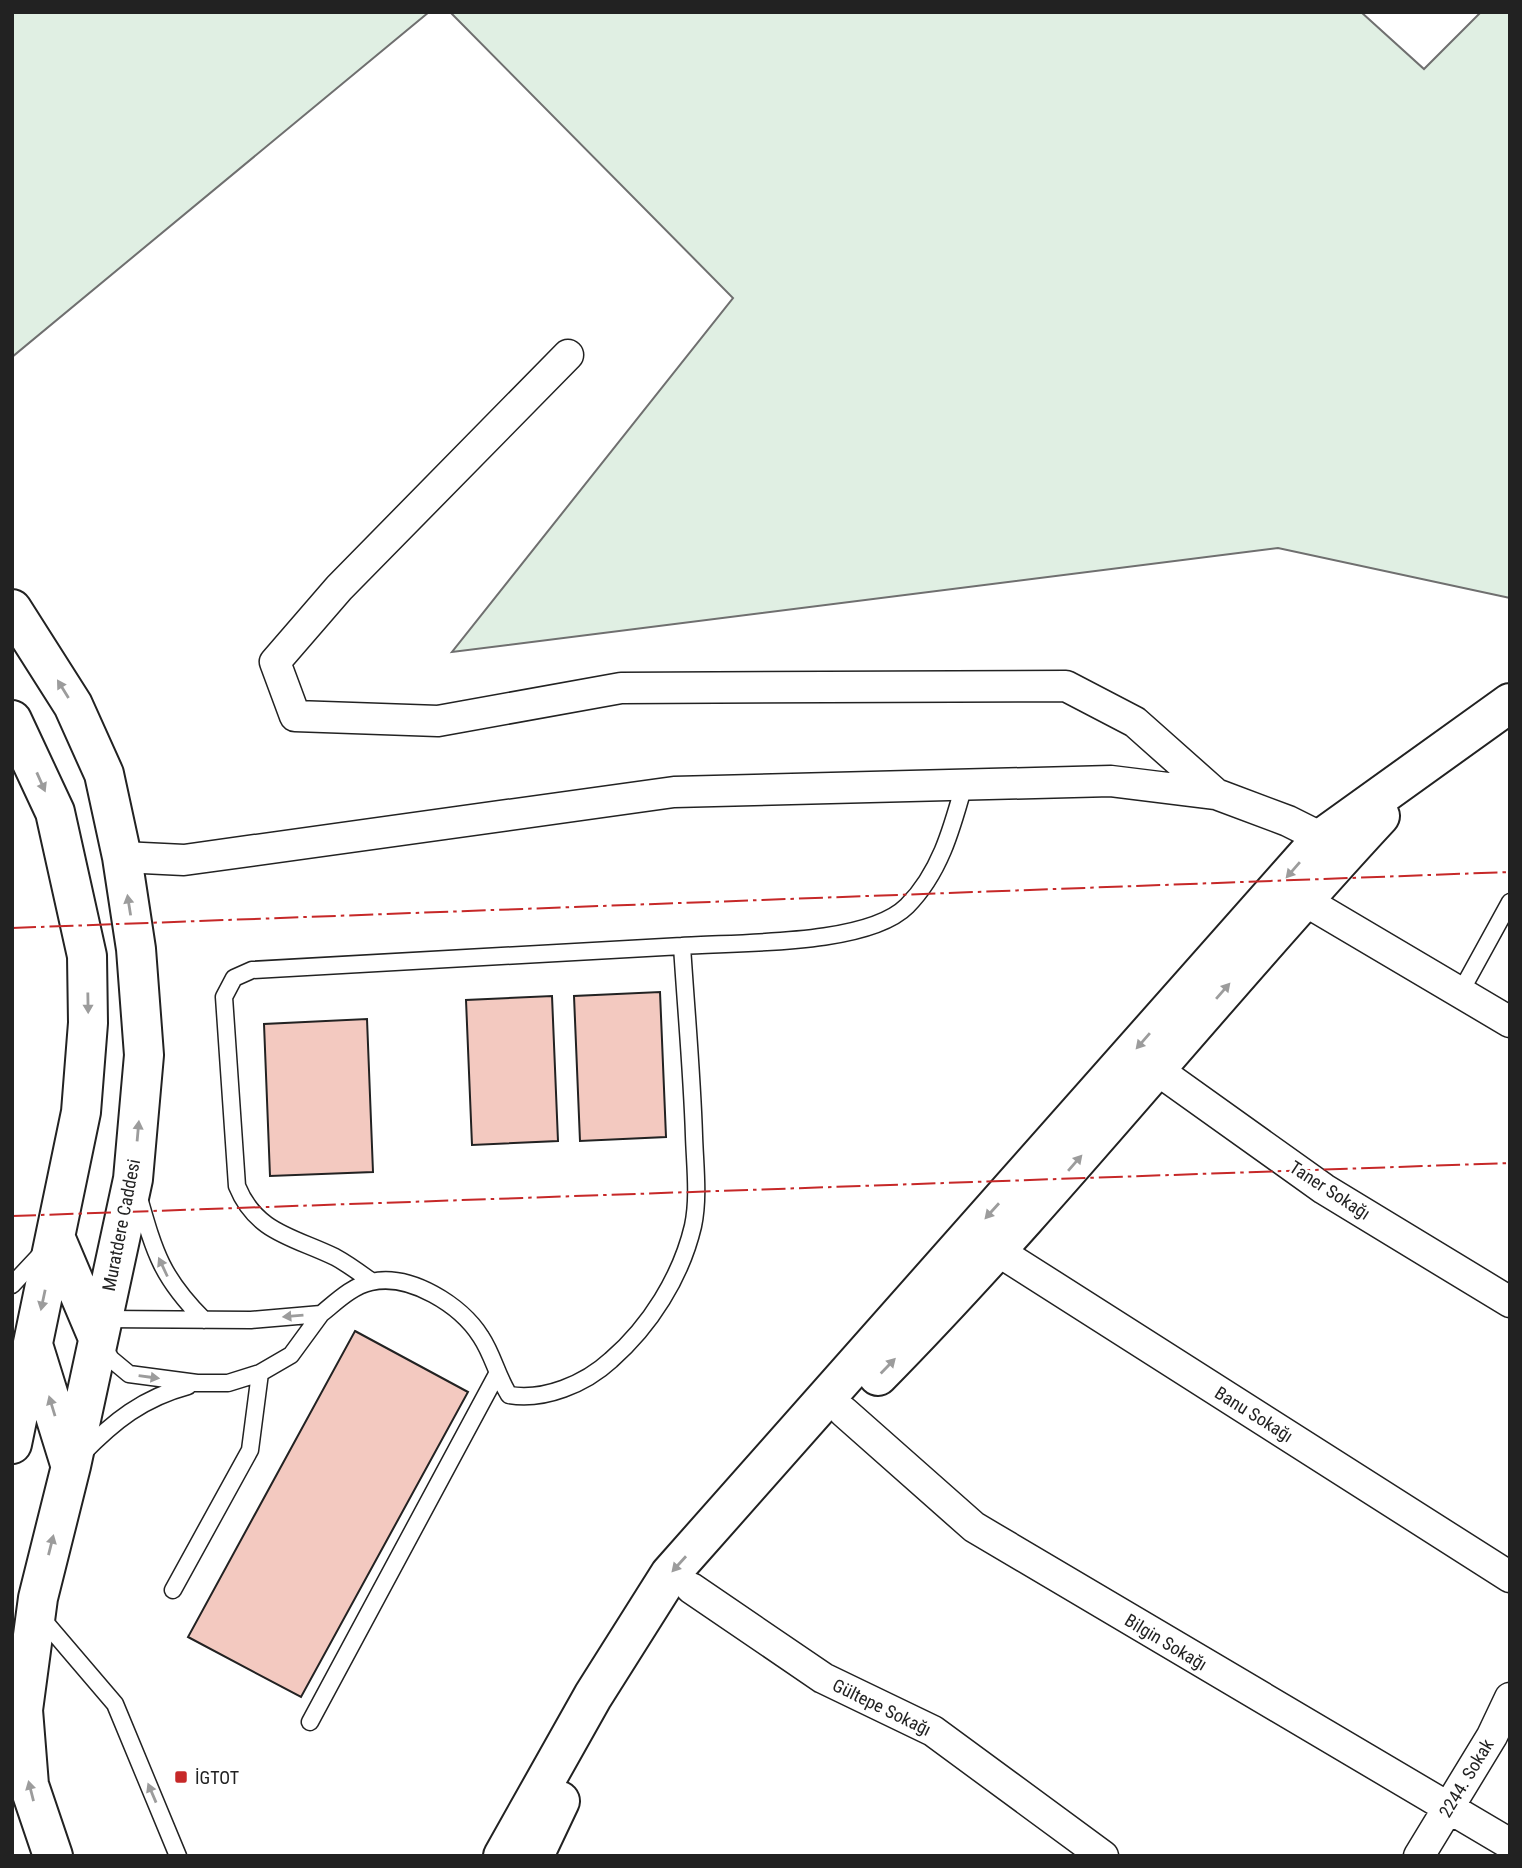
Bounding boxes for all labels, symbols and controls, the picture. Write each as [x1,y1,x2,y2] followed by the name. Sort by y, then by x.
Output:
[57,680,70,699] one-way arrow
[35,772,47,792] one-way arrow
[1285,861,1301,879] one-way arrow
[124,894,135,916] one-way arrow
[1215,982,1230,999] one-way arrow
[82,992,94,1014] one-way arrow
[1135,1032,1151,1050] one-way arrow
[132,1120,143,1142] one-way arrow
[1067,1154,1082,1171] one-way arrow
[1286,1156,1374,1224] street label: Taner Sokağı
[98,1157,144,1293] street label: Muratdere Caddesi
[985,1202,1001,1219] one-way arrow
[157,1257,168,1277] one-way arrow
[37,1289,48,1311] one-way arrow
[282,1311,304,1322] one-way arrow
[879,1358,896,1375] one-way arrow
[138,1371,160,1382] one-way arrow
[1211,1382,1297,1446] street label: Banu Sokağı
[46,1395,57,1416] one-way arrow
[46,1534,57,1556] one-way arrow
[671,1556,687,1573] one-way arrow
[1121,1609,1211,1675] street label: Bilgin Sokağı
[829,1674,935,1740] street label: Gültepe Sokağı
[1434,1735,1498,1821] street label: 2244. Sokak
[195,1767,239,1788] place label: İGTOT
[173,1769,189,1785] marker: İGTOT
[25,1780,36,1802] one-way arrow
[146,1782,157,1803] one-way arrow

